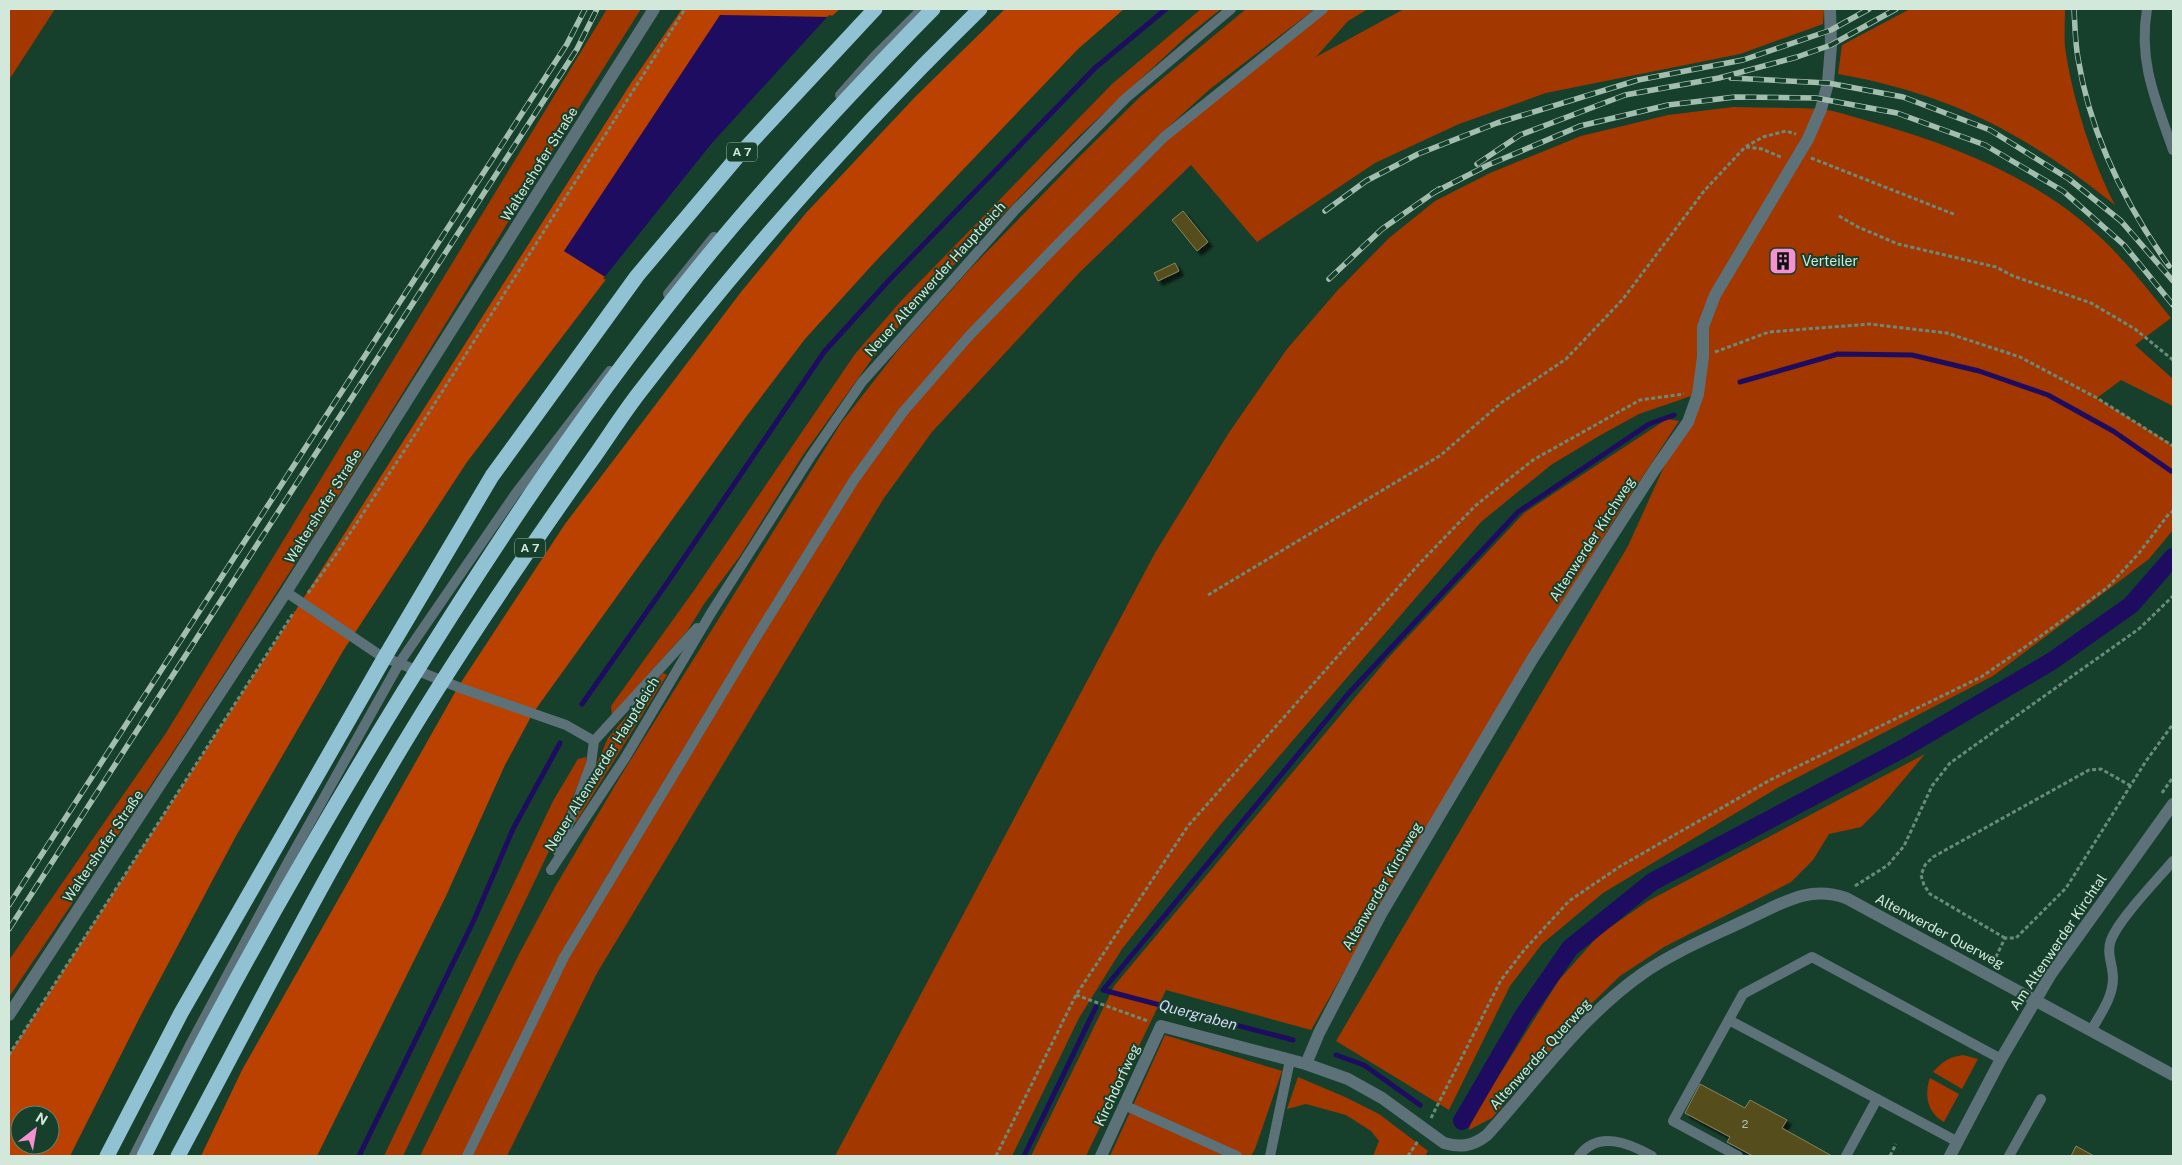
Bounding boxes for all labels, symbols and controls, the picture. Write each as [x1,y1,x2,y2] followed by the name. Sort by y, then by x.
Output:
[497,104,581,224] street label: Waltershofer Straße
[727,142,757,162] road number: A 7
[861,198,1009,360] street label: Neuer Altenwerder Hauptdeich
[1768,246,1798,276] building icon: Verteiler
[1802,253,1858,269] place label: Verteiler
[281,446,365,566] street label: Waltershofer Straße
[1546,474,1638,604] street label: Altenwerder Kirchweg
[515,538,545,558] road number: A 7
[542,674,662,854] street label: Neuer Altenwerder Hauptdeich
[60,787,146,905] street label: Waltershofer Straße
[1339,819,1425,953] street label: Altenwerder Kirchweg
[2006,871,2110,1013] street label: Am Altenwerder Kirchtal
[1873,890,2007,972] street label: Altenwerder Querweg
[1486,995,1594,1113] street label: Altenwerder Querweg
[1157,996,1239,1033] water label: Quergraben
[1091,1041,1143,1129] street label: Kirchdorfweg
[10,1105,60,1155] north arrow
[33,1109,51,1129] text: N
[1742,1118,1749,1130] house number: 2

